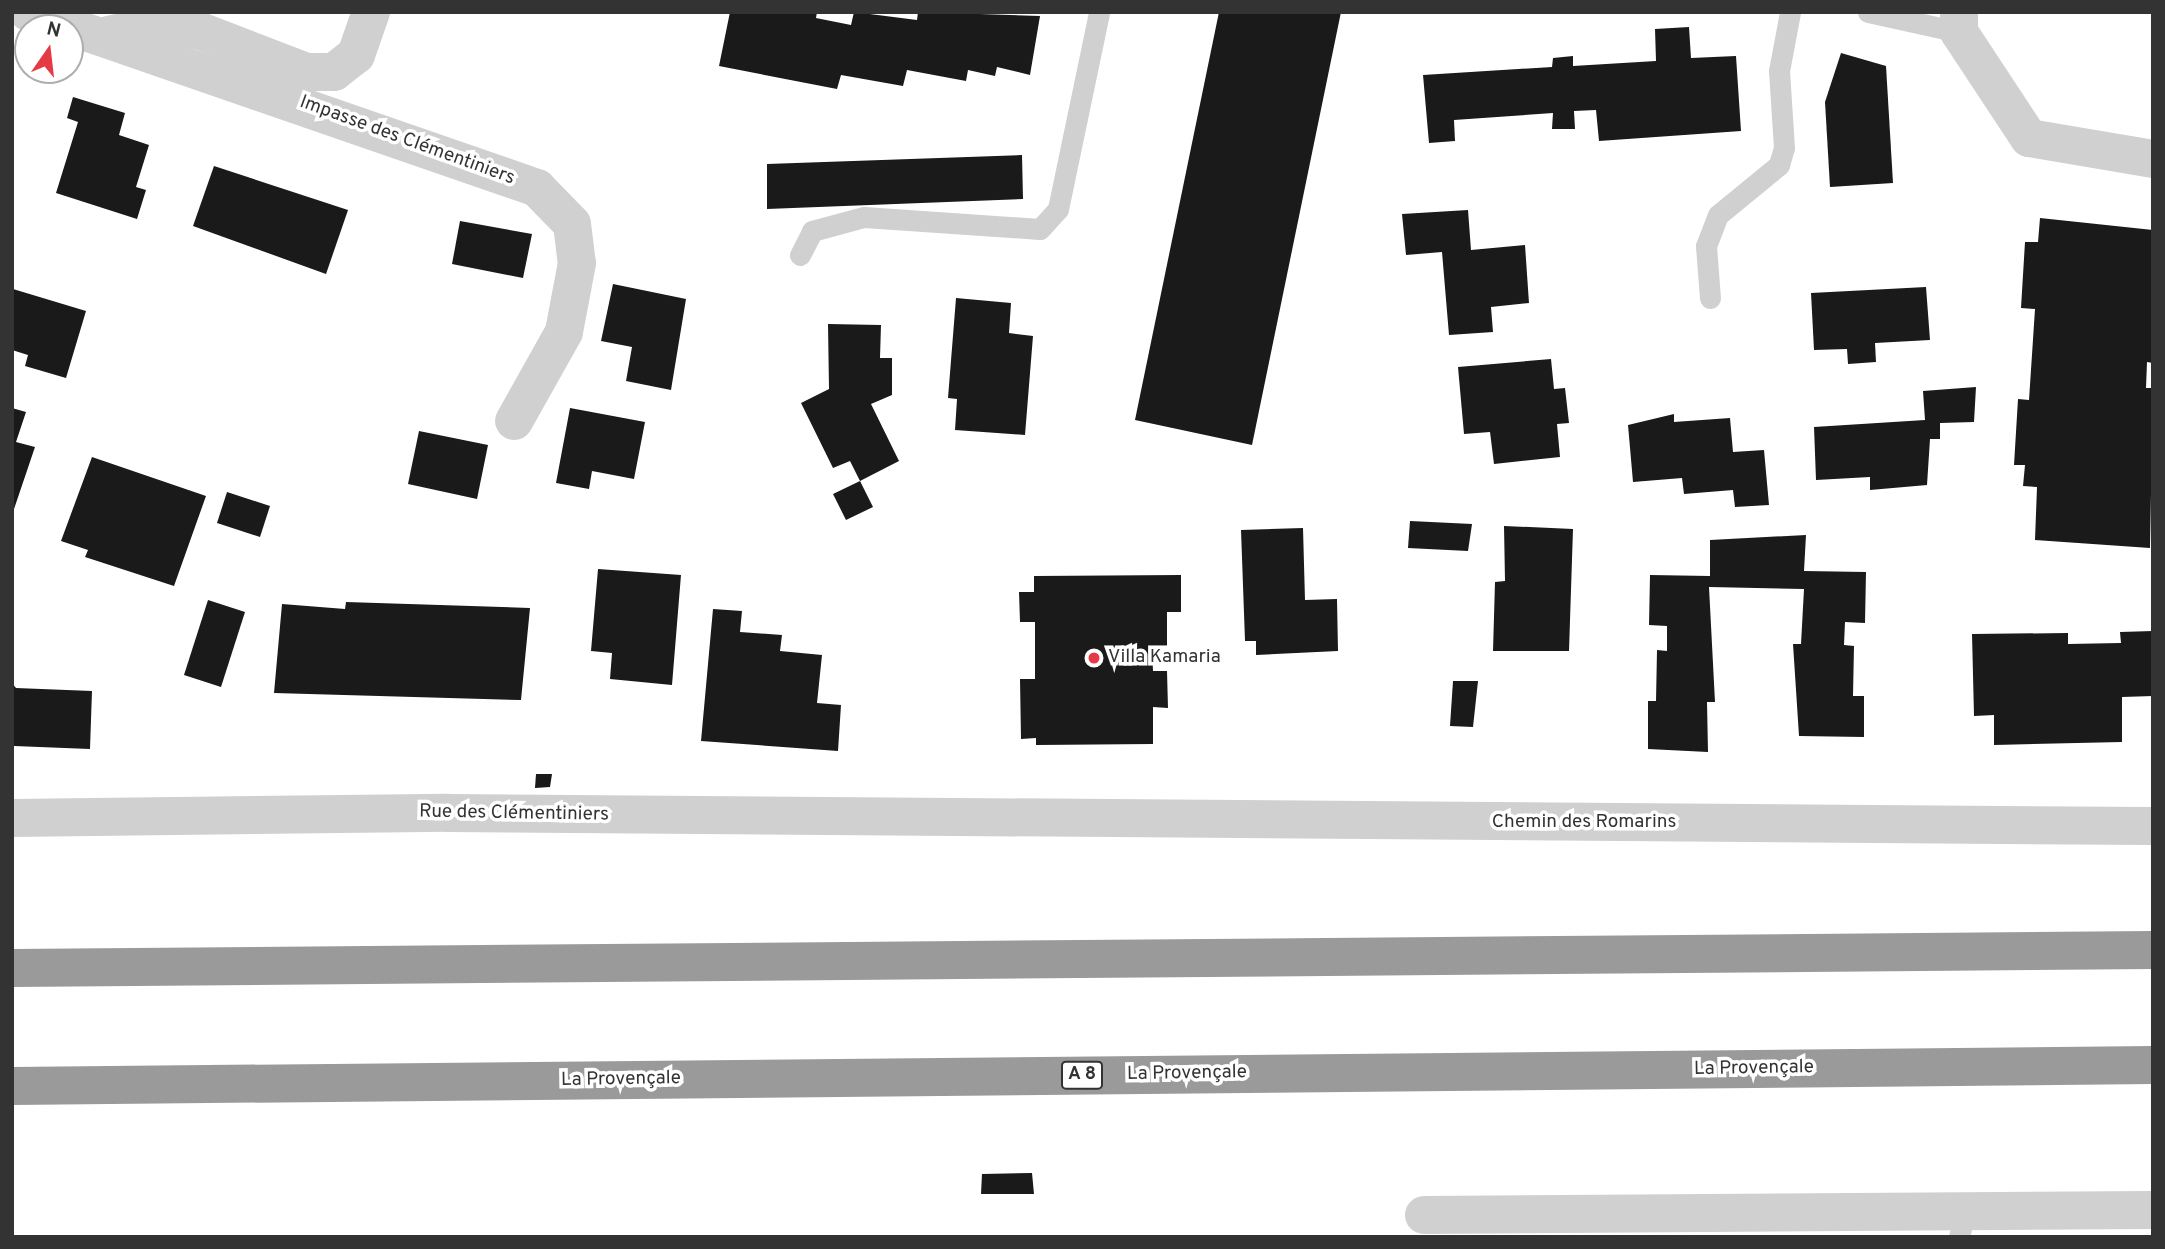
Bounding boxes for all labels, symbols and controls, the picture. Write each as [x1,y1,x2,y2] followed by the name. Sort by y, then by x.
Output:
[14,14,84,84] north arrow
[44,17,63,44] text: N
[296,91,518,191] street label: Impasse des Clémentiniers
[1108,647,1221,669] place label: Villa Kamaria
[1086,650,1102,666] marker: Villa Kamaria
[419,801,609,827] street label: Rue des Clémentiniers
[1492,812,1676,834] street label: Chemin des Romarins
[1694,1057,1814,1081] street label: La Provençale
[1059,1060,1105,1090] road number: A 8
[1127,1062,1247,1086] street label: La Provençale
[561,1068,681,1092] street label: La Provençale

